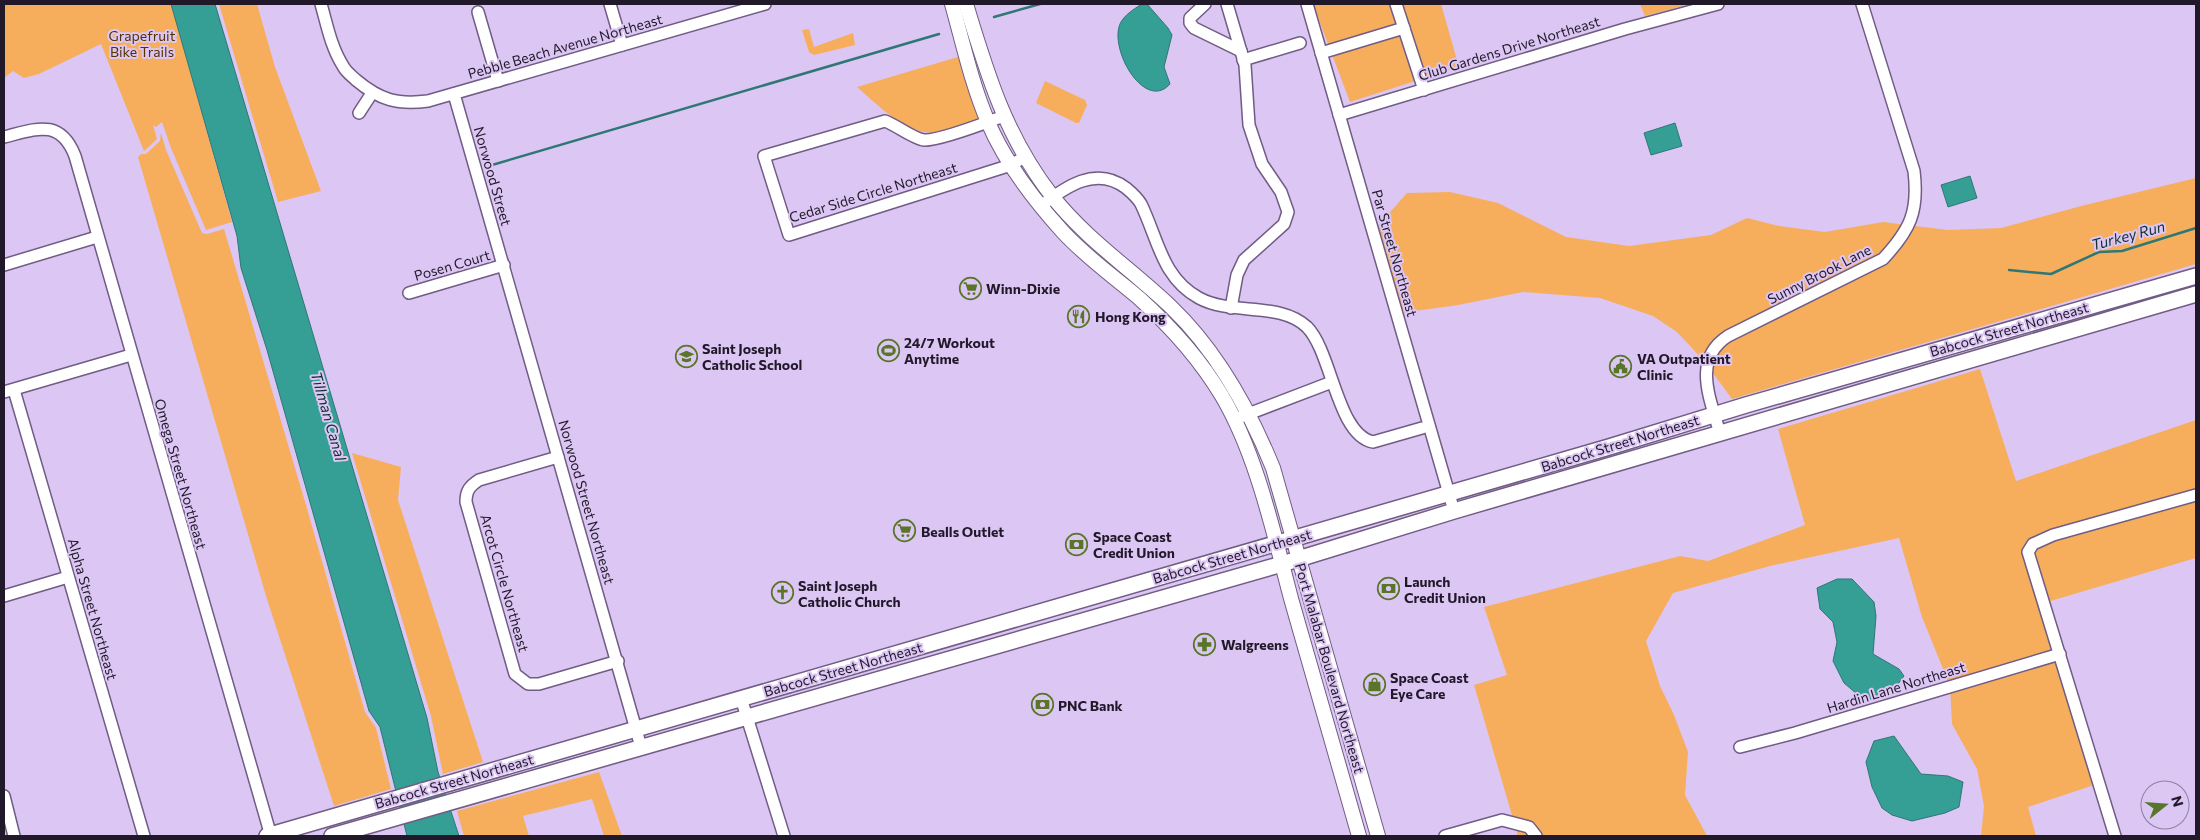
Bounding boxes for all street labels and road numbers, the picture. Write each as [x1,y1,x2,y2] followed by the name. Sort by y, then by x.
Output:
[466,10,665,82] street label: Pebble Beach Avenue Northeast
[1416,12,1602,84] street label: Club Gardens Drive Northeast
[471,124,515,228] street label: Norwood Street
[787,158,959,226] street label: Cedar Side Circle Northeast
[1369,187,1421,319] street label: Par Street Northeast
[1764,241,1874,307] street label: Sunny Brook Lane
[412,246,492,284] street label: Posen Court
[1928,298,2091,360] street label: Babcock Street Northeast
[151,397,211,551] street label: Omega Street Northeast
[1539,411,1701,475] street label: Babcock Street Northeast
[555,418,619,586] street label: Norwood Street Northeast
[477,512,533,654] street label: Arcot Circle Northeast
[1151,525,1314,587] street label: Babcock Street Northeast
[65,536,121,682] street label: Alpha Street Northeast
[1292,561,1368,775] street label: Port Malabar Boulevard Northeast
[762,638,925,700] street label: Babcock Street Northeast
[1825,658,1968,716] street label: Hardin Lane Northeast
[373,750,536,812] street label: Babcock Street Northeast

